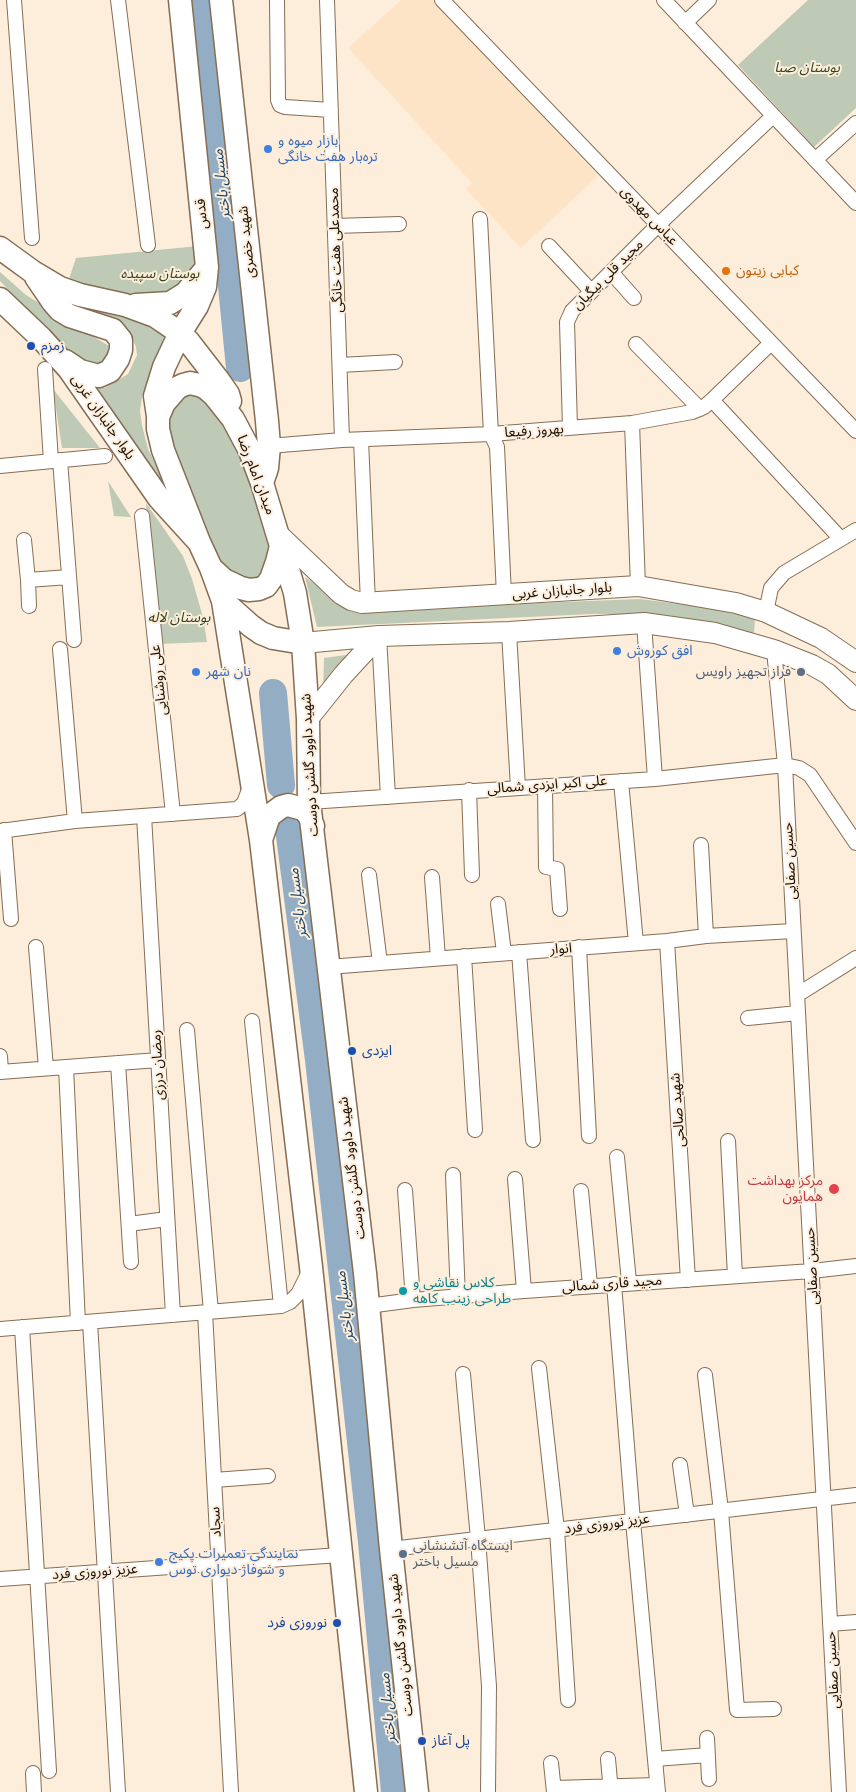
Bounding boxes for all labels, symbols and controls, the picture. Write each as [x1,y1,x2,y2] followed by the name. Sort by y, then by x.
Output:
[774,60,840,76] park label: بوستان صبا
[278,133,378,166] place label: بازار میوه و تره‌بار هفت خانگی
[262,143,274,155] marker: بازار میوه و تره‌بار هفت خانگی
[209,148,235,220] water label: مسیل باختر
[617,183,681,249] street label: عباس مهدوی
[325,187,347,313] street label: محمدعلی هفت خانگی
[192,198,212,230] street label: قدس
[235,205,259,279] street label: شهید خضری
[569,236,647,314] street label: مجید قلی بیگیان
[736,263,799,279] place label: کبابی زیتون
[720,265,732,277] marker: کبابی زیتون
[121,266,199,282] park label: بوستان سپیده
[41,338,65,354] place label: زمزم
[25,340,37,352] marker: زمزم
[67,371,139,463] street label: بلوار جانبازان غربی
[504,421,564,441] street label: بهروز رفیعا
[233,433,279,517] street label: میدان امام رضا
[512,579,612,603] street label: بلوار جانبازان غربی
[148,610,210,626] park label: بوستان لاله
[627,643,693,659] place label: افق کوروش
[147,644,171,716] street label: علی روشنایی
[611,645,623,657] marker: افق کوروش
[206,664,251,680] place label: نان شهر
[696,664,791,680] place label: فراز تجهیز راویس
[190,666,202,678] marker: نان شهر
[795,666,807,678] marker: فراز تجهیز راویس
[298,693,322,837] street label: شهید داوود گلشن دوست
[487,772,607,798] street label: علی اکبر ایزدی شمالی
[780,822,800,900] street label: حسین صفایی
[285,867,311,939] water label: مسیل باختر
[549,940,573,958] street label: انوار
[148,1029,168,1101] street label: رمضان درزی
[362,1043,392,1059] place label: ایزدی
[346,1045,358,1057] marker: ایزدی
[667,1072,689,1148] street label: شهید صالحی
[335,1096,369,1240] street label: شهید داوود گلشن دوست
[747,1173,823,1206] place label: مرکز بهداشت همایون
[827,1182,841,1196] marker: مرکز بهداشت همایون
[802,1227,822,1305] street label: حسین صفایی
[332,1270,358,1342] water label: مسیل باختر
[561,1272,663,1296] street label: مجید قاری شمالی
[413,1275,511,1308] place label: کلاس نقاشی و طراحی زینب کاهه
[397,1285,409,1297] marker: کلاس نقاشی و طراحی زینب کاهه
[207,1506,225,1538] street label: سجاد
[564,1510,650,1538] street label: عزیز نوروزی فرد
[413,1538,513,1570] place label: ایستگاه آتشنشانی مسیل باختر
[169,1546,298,1578] place label: نمایندگی تعمیرات پکیج و شوفاژ دیواری توس
[397,1548,409,1560] marker: ایستگاه آتشنشانی مسیل باختر
[153,1556,165,1568] marker: نمایندگی تعمیرات پکیج و شوفاژ دیواری توس
[52,1561,138,1583] street label: عزیز نوروزی فرد
[385,1573,417,1717] street label: شهید داوود گلشن دوست
[267,1615,327,1631] place label: نوروزی فرد
[331,1617,343,1629] marker: نوروزی فرد
[823,1631,843,1709] street label: حسین صفایی
[376,1672,400,1744] water label: مسیل باختر
[432,1733,470,1749] place label: پل آغاز
[416,1735,428,1747] marker: پل آغاز

